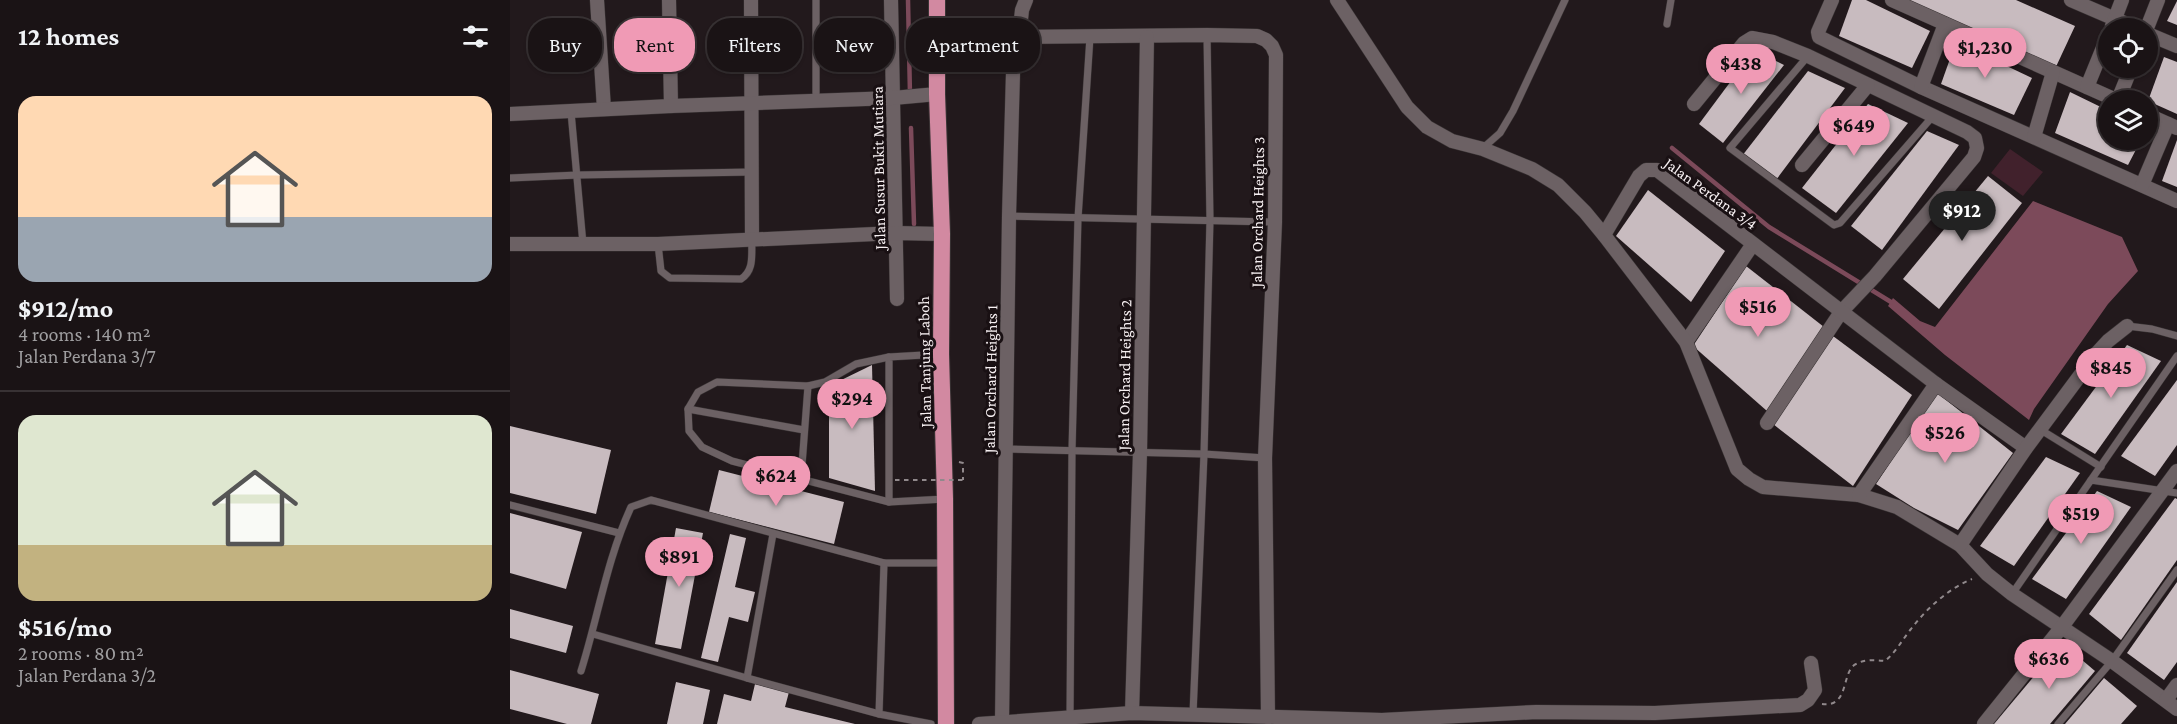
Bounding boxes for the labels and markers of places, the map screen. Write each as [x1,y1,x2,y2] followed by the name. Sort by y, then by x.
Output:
[1936,28,2034,79] pin: $1,230
[1705,44,1777,95] pin: $438
[1818,106,1890,157] pin: $649
[1926,191,1998,242] pin: $912
[1722,287,1794,338] pin: $516
[2075,348,2147,399] pin: $845
[816,379,888,430] pin: $294
[1909,413,1981,464] pin: $526
[740,456,812,507] pin: $624
[2045,494,2117,545] pin: $519
[643,537,715,588] pin: $891
[2013,639,2085,690] pin: $636

